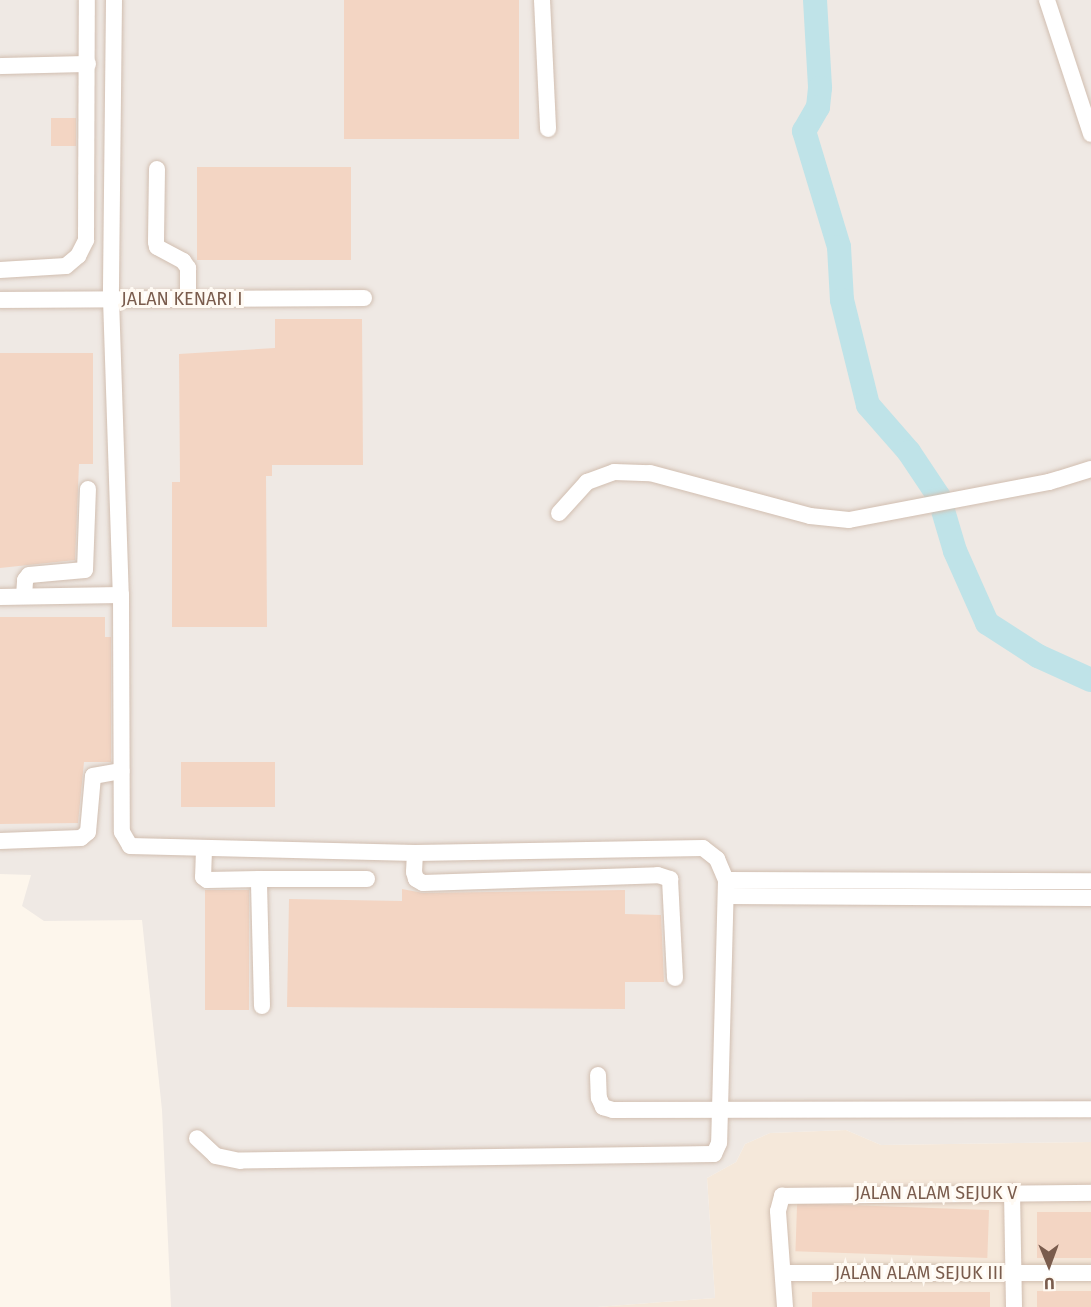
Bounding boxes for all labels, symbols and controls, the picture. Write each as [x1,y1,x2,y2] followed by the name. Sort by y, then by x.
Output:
[121,288,243,310] street label: JALAN KENARI I
[855,1182,1017,1204] street label: JALAN ALAM SEJUK V
[1019,1235,1079,1295] north arrow
[835,1262,1003,1284] street label: JALAN ALAM SEJUK III
[1044,1274,1055,1293] text: U

